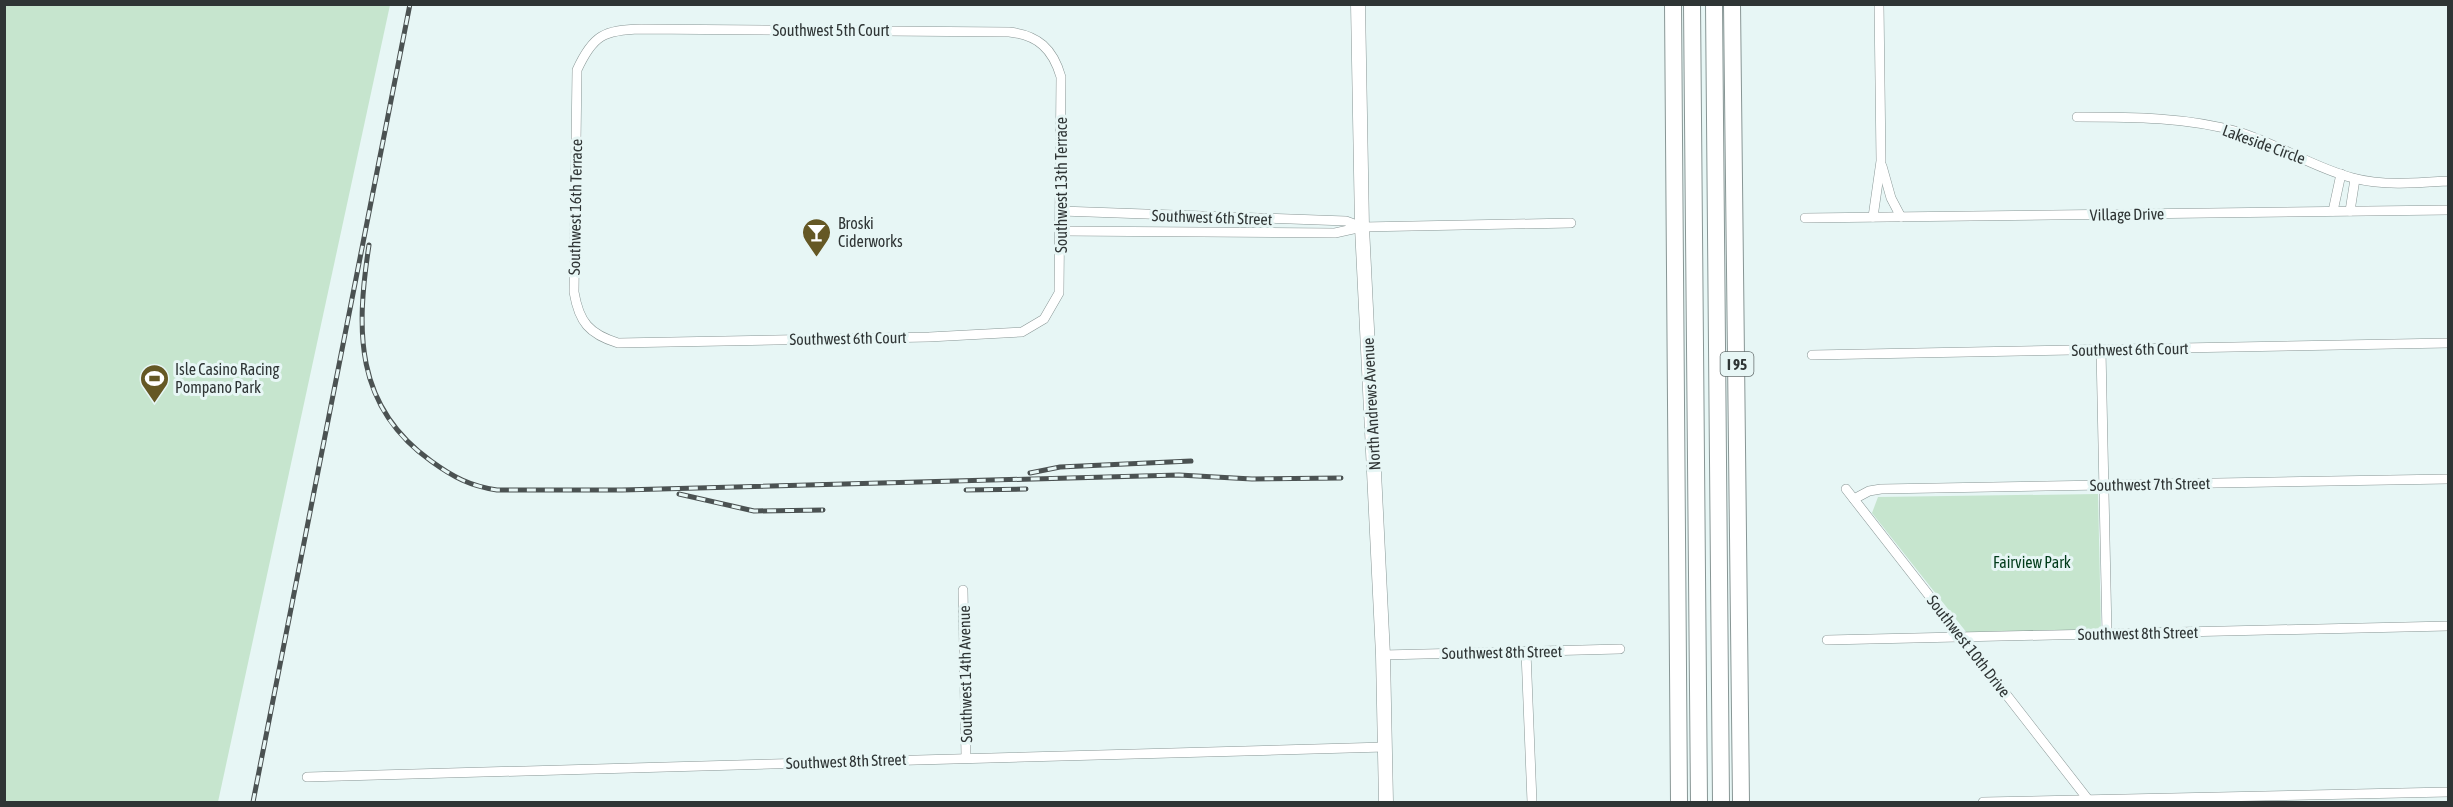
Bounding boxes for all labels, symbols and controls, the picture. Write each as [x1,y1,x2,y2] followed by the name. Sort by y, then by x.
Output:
[772,21,890,39] street label: Southwest 5th Court
[1052,117,1070,253] street label: Southwest 13th Terrace
[2220,121,2308,167] street label: Lakeside Circle
[565,139,585,275] street label: Southwest 16th Terrace
[2090,204,2164,225] street label: Village Drive
[1151,206,1273,228] street label: Southwest 6th Street
[838,214,903,250] place label: Broski Ciderworks
[801,216,833,258] bar icon: Broski Ciderworks
[789,328,907,348] street label: Southwest 6th Court
[1359,337,1383,471] street label: North Andrews Avenue
[2071,339,2189,359] street label: Southwest 6th Court
[1720,352,1754,376] road number: I 95
[175,360,280,397] place label: Isle Casino Racing Pompano Park
[138,362,170,404] sports icon: Isle Casino Racing Pompano Park
[2090,474,2211,494] street label: Southwest 7th Street
[1993,553,2071,571] park label: Fairview Park
[1924,592,2014,700] street label: Southwest 10th Drive
[955,605,975,743] street label: Southwest 14th Avenue
[2078,623,2199,643] street label: Southwest 8th Street
[1442,642,1563,662] street label: Southwest 8th Street
[785,750,907,772] street label: Southwest 8th Street

